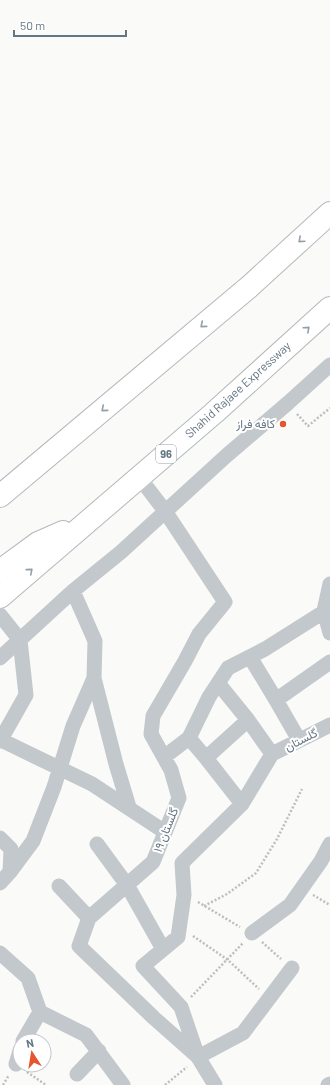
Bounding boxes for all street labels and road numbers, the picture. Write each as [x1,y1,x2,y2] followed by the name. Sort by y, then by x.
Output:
[182,338,293,440] street label: Shahid Rajaee Expressway
[156,445,176,463] road number: 96
[282,725,320,754] street label: گلستان
[150,805,181,854] street label: گلستان ۱۹

